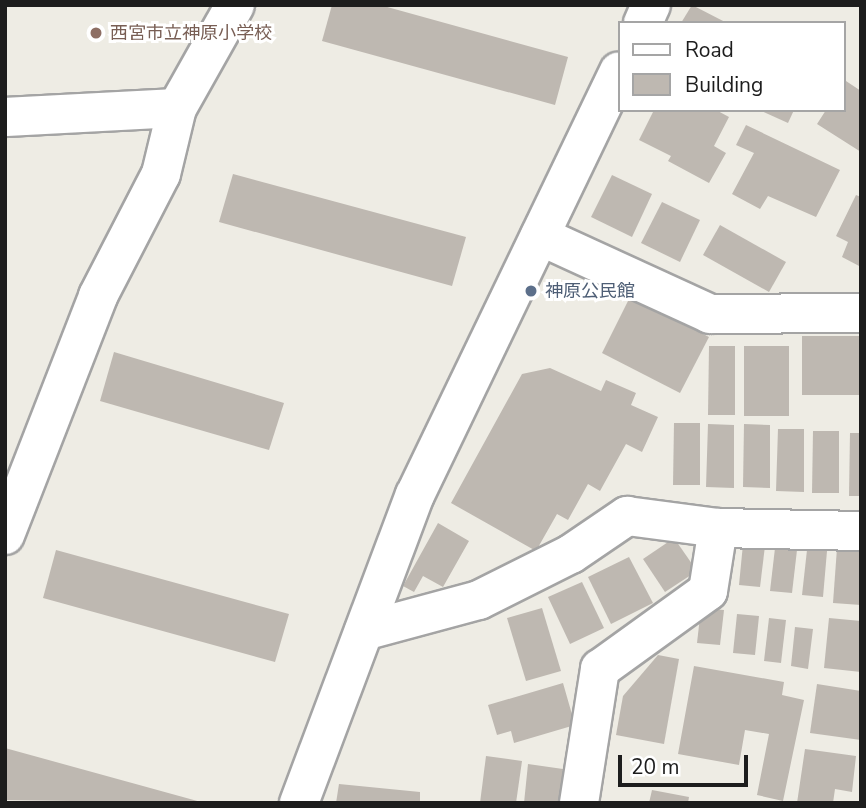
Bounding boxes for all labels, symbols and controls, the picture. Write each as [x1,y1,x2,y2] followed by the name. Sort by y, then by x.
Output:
[618,21,845,112] legend
[110,22,272,44] place label: 西宮市立神原小学校
[88,25,104,41] marker: 西宮市立神原小学校
[685,36,734,64] text: Road
[685,71,763,99] text: Building
[545,280,635,302] place label: 神原公民館
[523,283,539,299] marker: 神原公民館
[621,742,750,786] scale bar
[631,753,680,781] text: 20 m

